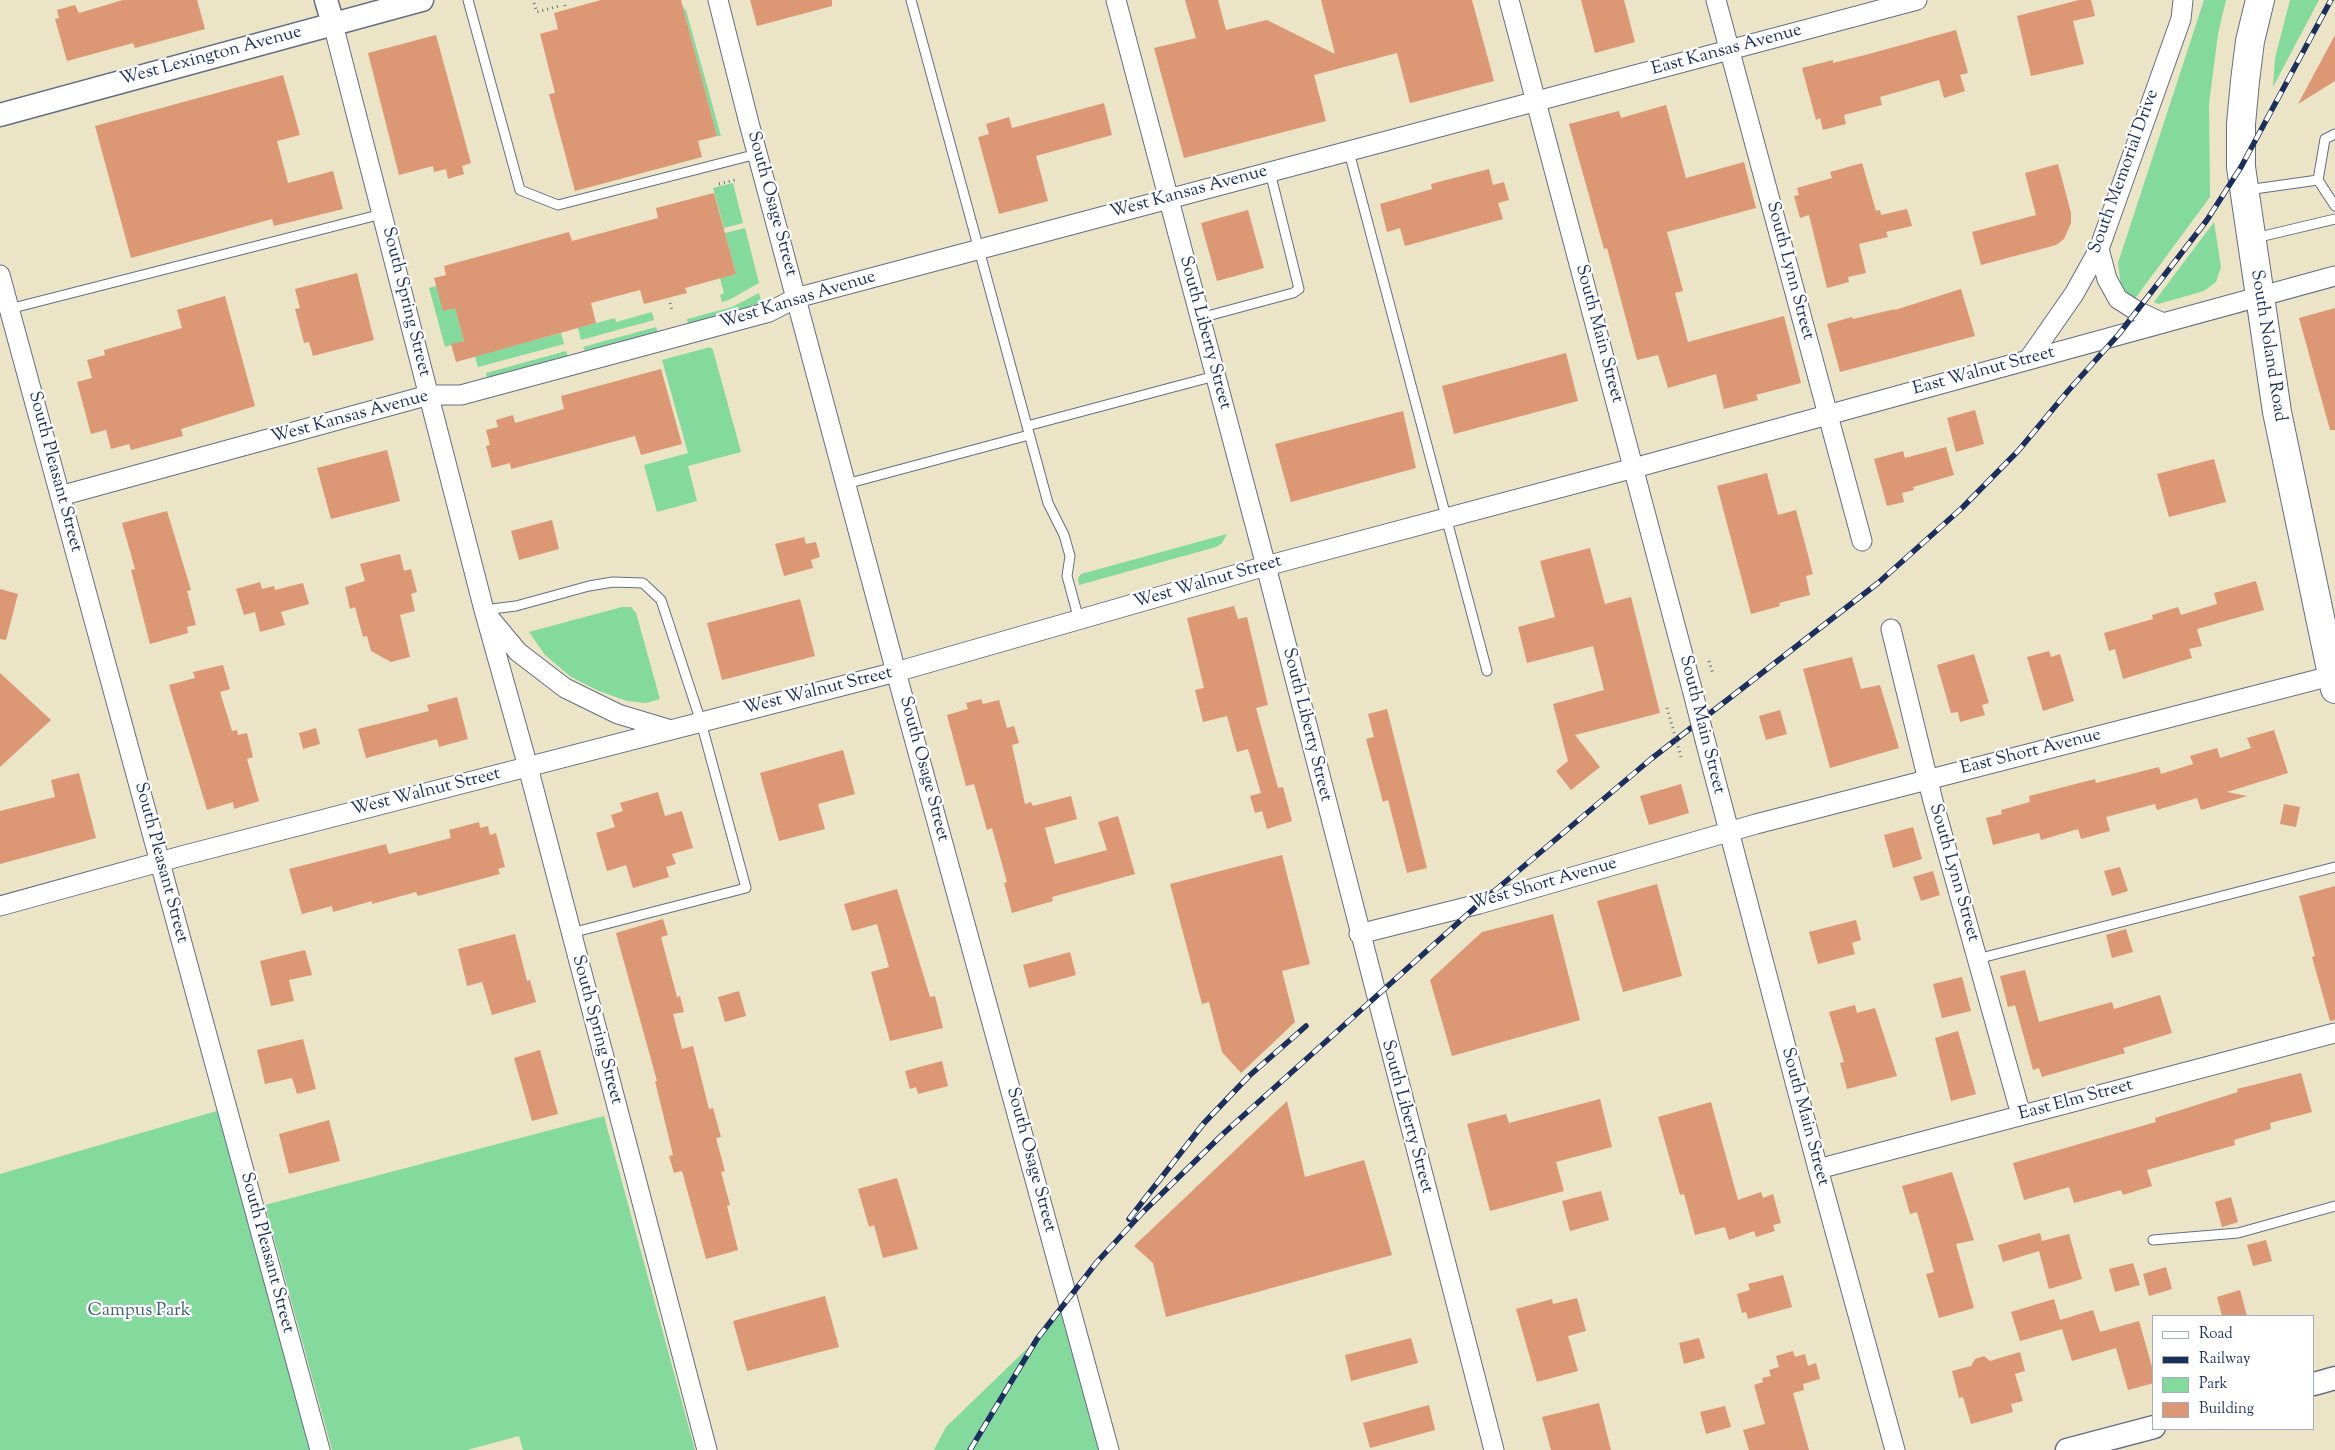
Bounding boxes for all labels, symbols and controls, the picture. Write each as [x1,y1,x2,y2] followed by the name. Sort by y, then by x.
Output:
[1650,21,1804,81] street label: East Kansas Avenue
[118,22,304,92] street label: West Lexington Avenue
[2085,87,2165,257] street label: South Memorial Drive
[741,129,801,279] street label: South Osage Street
[1108,162,1270,224] street label: West Kansas Avenue
[1760,199,1818,343] street label: South Lynn Street
[376,225,434,379] street label: South Spring Street
[1173,254,1235,412] street label: South Liberty Street
[1569,262,1627,406] street label: South Main Street
[717,267,879,335] street label: West Kansas Avenue
[2244,268,2290,424] street label: South Noland Road
[1911,343,2057,401] street label: East Walnut Street
[269,387,431,449] street label: West Kansas Avenue
[22,389,86,555] street label: South Pleasant Street
[1131,551,1285,615] street label: West Walnut Street
[1276,646,1336,804] street label: South Liberty Street
[1673,653,1729,797] street label: South Main Street
[741,663,895,721] street label: West Walnut Street
[893,694,953,844] street label: South Osage Street
[1958,725,2104,781] street label: East Short Avenue
[349,764,503,822] street label: West Walnut Street
[128,780,192,946] street label: South Pleasant Street
[1923,802,1983,944] street label: South Lynn Street
[1468,854,1620,916] street label: West Short Avenue
[566,953,626,1107] street label: South Spring Street
[1375,1038,1437,1196] street label: South Liberty Street
[1775,1045,1833,1189] street label: South Main Street
[2017,1075,2135,1127] street label: East Elm Street
[1000,1085,1060,1235] street label: South Osage Street
[234,1170,298,1336] street label: South Pleasant Street
[88,1301,190,1323] park label: Campus Park
[2152,1315,2315,1430] legend
[2199,1324,2233,1345] text: Road
[2199,1349,2250,1370] text: Railway
[2199,1374,2228,1395] text: Park
[2199,1399,2254,1420] text: Building

